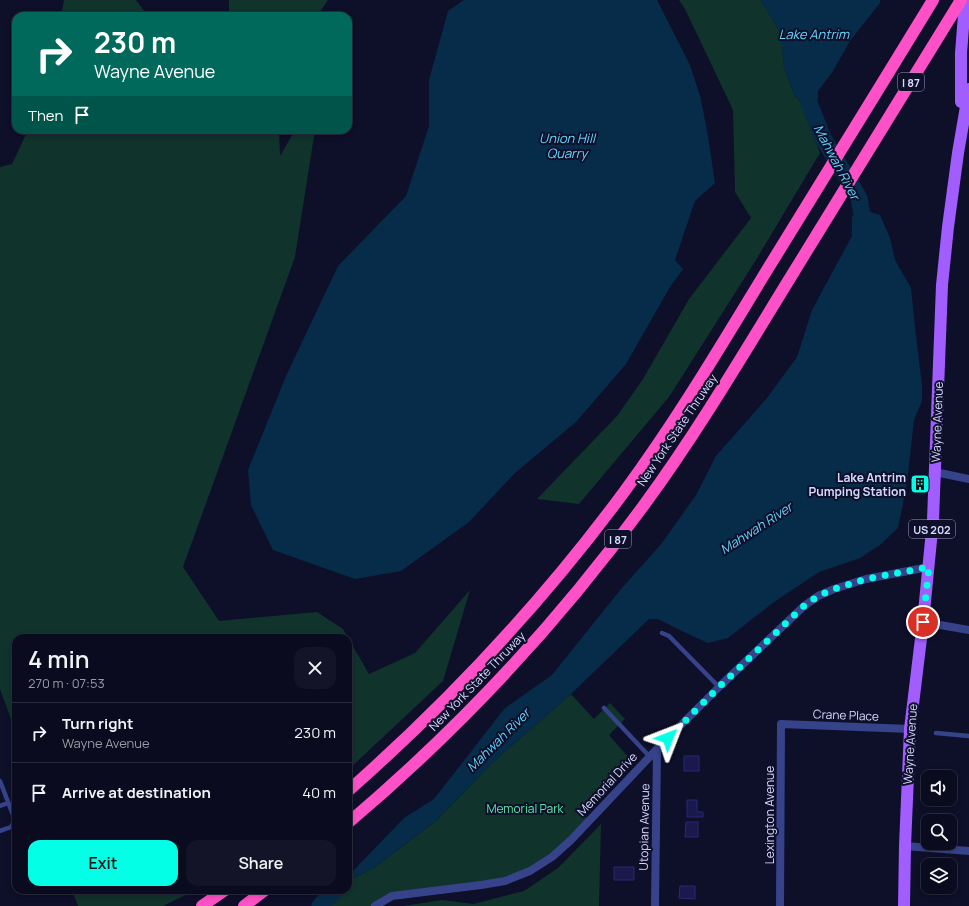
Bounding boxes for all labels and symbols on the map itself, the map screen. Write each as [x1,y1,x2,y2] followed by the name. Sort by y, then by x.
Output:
[779,25,850,43] water label: Lake Antrim
[898,73,924,91] road number: I 87
[810,121,865,205] water label: Mahwah River
[539,129,597,162] water label: Union Hill Quarry
[633,370,721,490] street label: New York State Thruway
[927,381,947,463] street label: Wayne Avenue
[809,469,906,500] place label: Lake Antrim Pumping Station
[909,473,931,495] building icon: Lake Antrim Pumping Station
[716,497,798,558] water label: Mahwah River
[909,520,955,538] road number: US 202
[605,530,631,548] road number: I 87
[906,605,940,639] pin
[425,627,529,734] street label: New York State Thruway
[462,703,535,776] water label: Mahwah River
[899,703,921,785] street label: Wayne Avenue
[813,705,879,725] street label: Crane Place
[647,717,689,759] position arrow
[573,749,641,819] street label: Memorial Drive
[761,766,778,864] street label: Lexington Avenue
[635,783,653,871] street label: Utopian Avenue
[486,800,565,817] park label: Memorial Park

